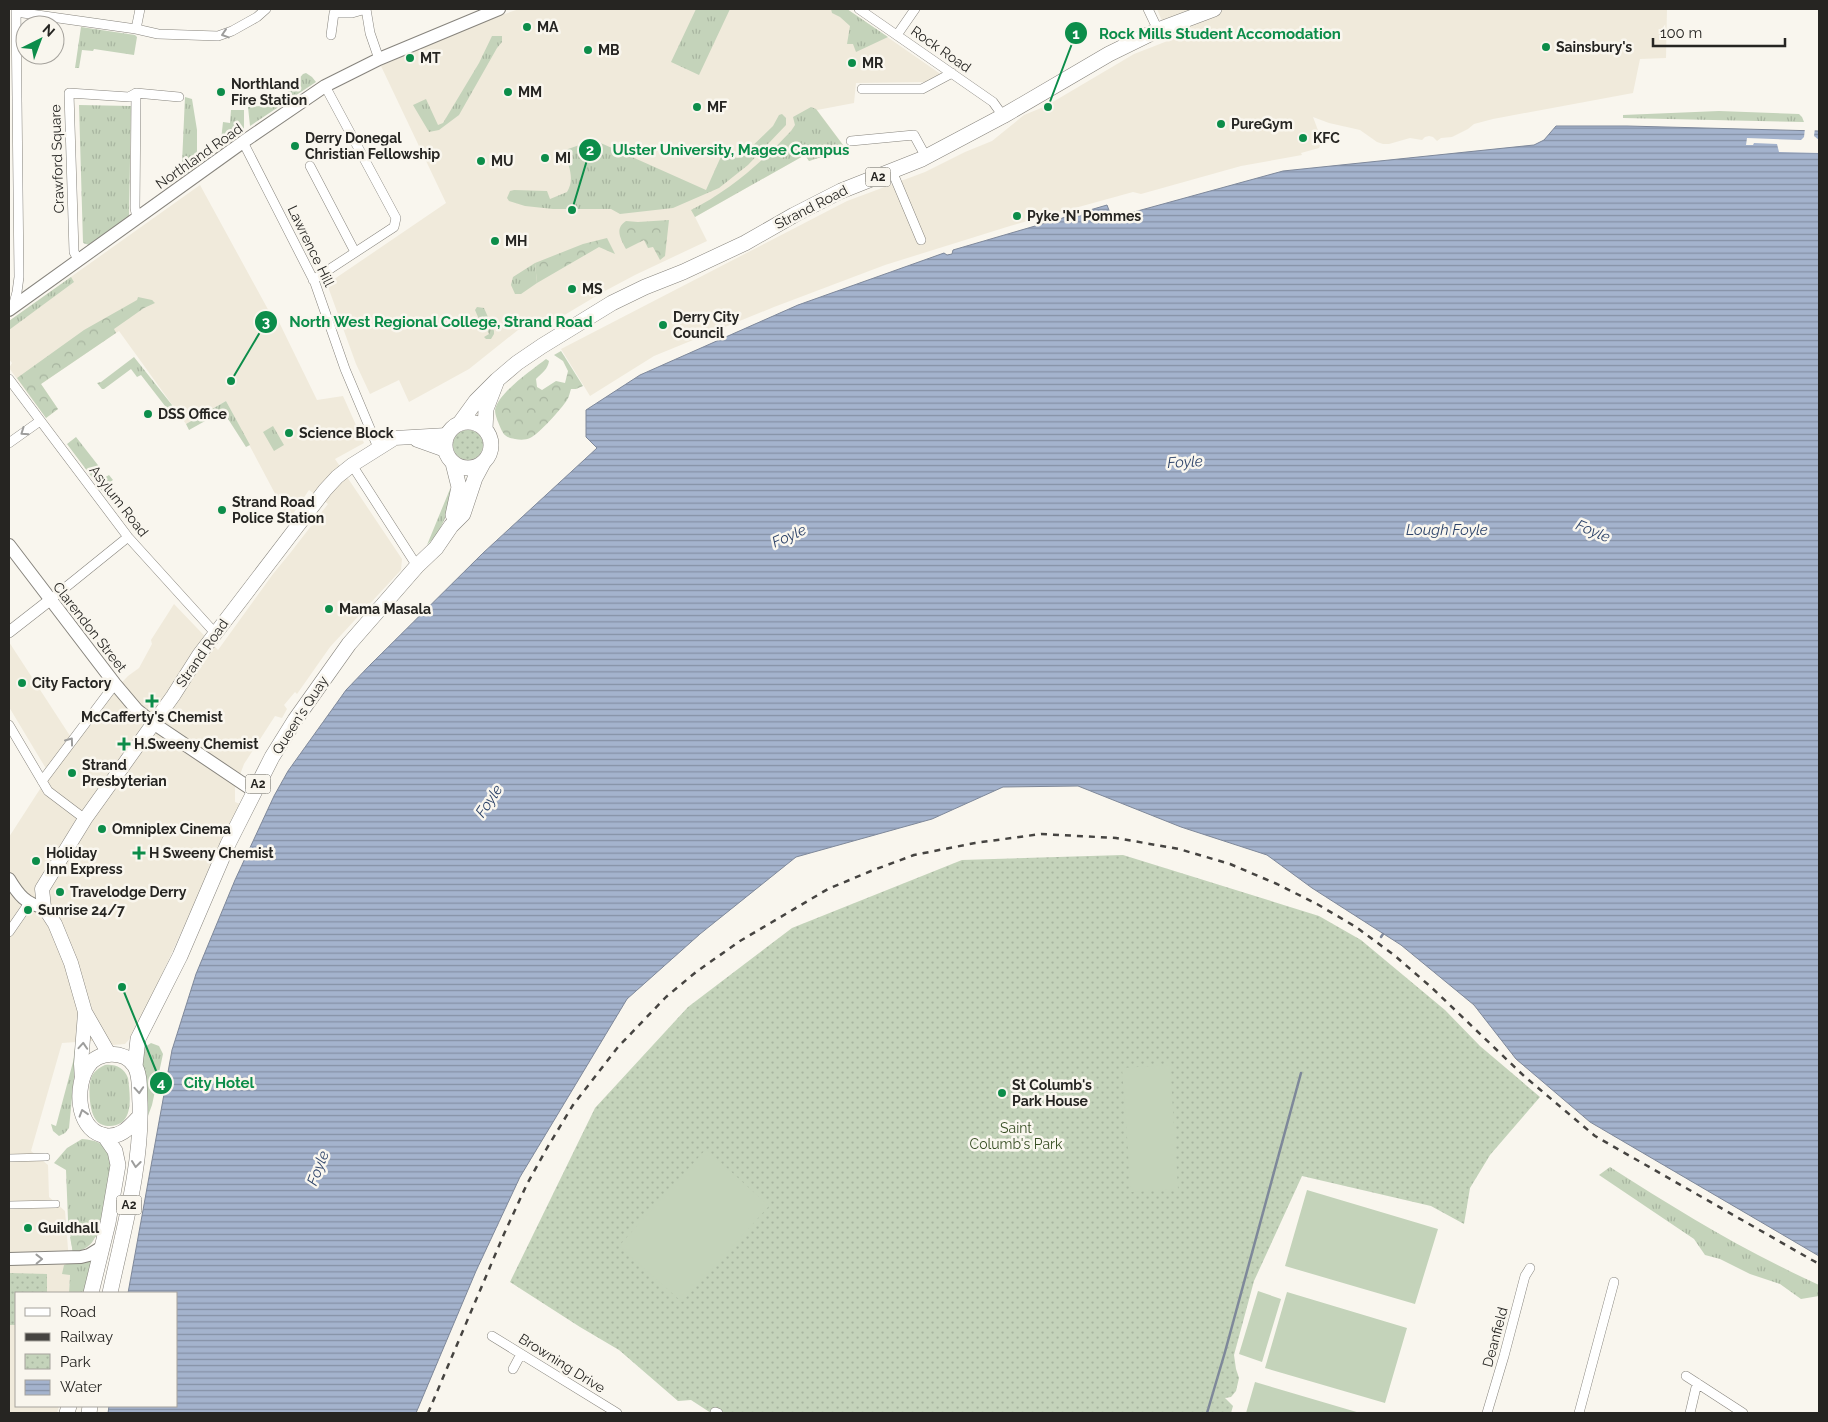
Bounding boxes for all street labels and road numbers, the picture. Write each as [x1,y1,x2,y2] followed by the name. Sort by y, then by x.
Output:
[908,23,974,75] street label: Rock Road
[47,104,67,214] street label: Crawford Square
[153,120,245,192] street label: Northland Road
[866,168,890,186] road number: A2
[772,182,850,232] street label: Strand Road
[284,203,338,289] street label: Lawrence Hill
[86,462,152,540] street label: Asylum Road
[50,579,130,675] street label: Clarendon Street
[173,616,231,690] street label: Strand Road
[269,673,331,757] street label: Queen's Quay
[246,774,270,794] road number: A2
[116,1196,142,1214] road number: A2
[1479,1305,1511,1369] street label: Deanfield
[516,1330,608,1396] street label: Browning Drive

